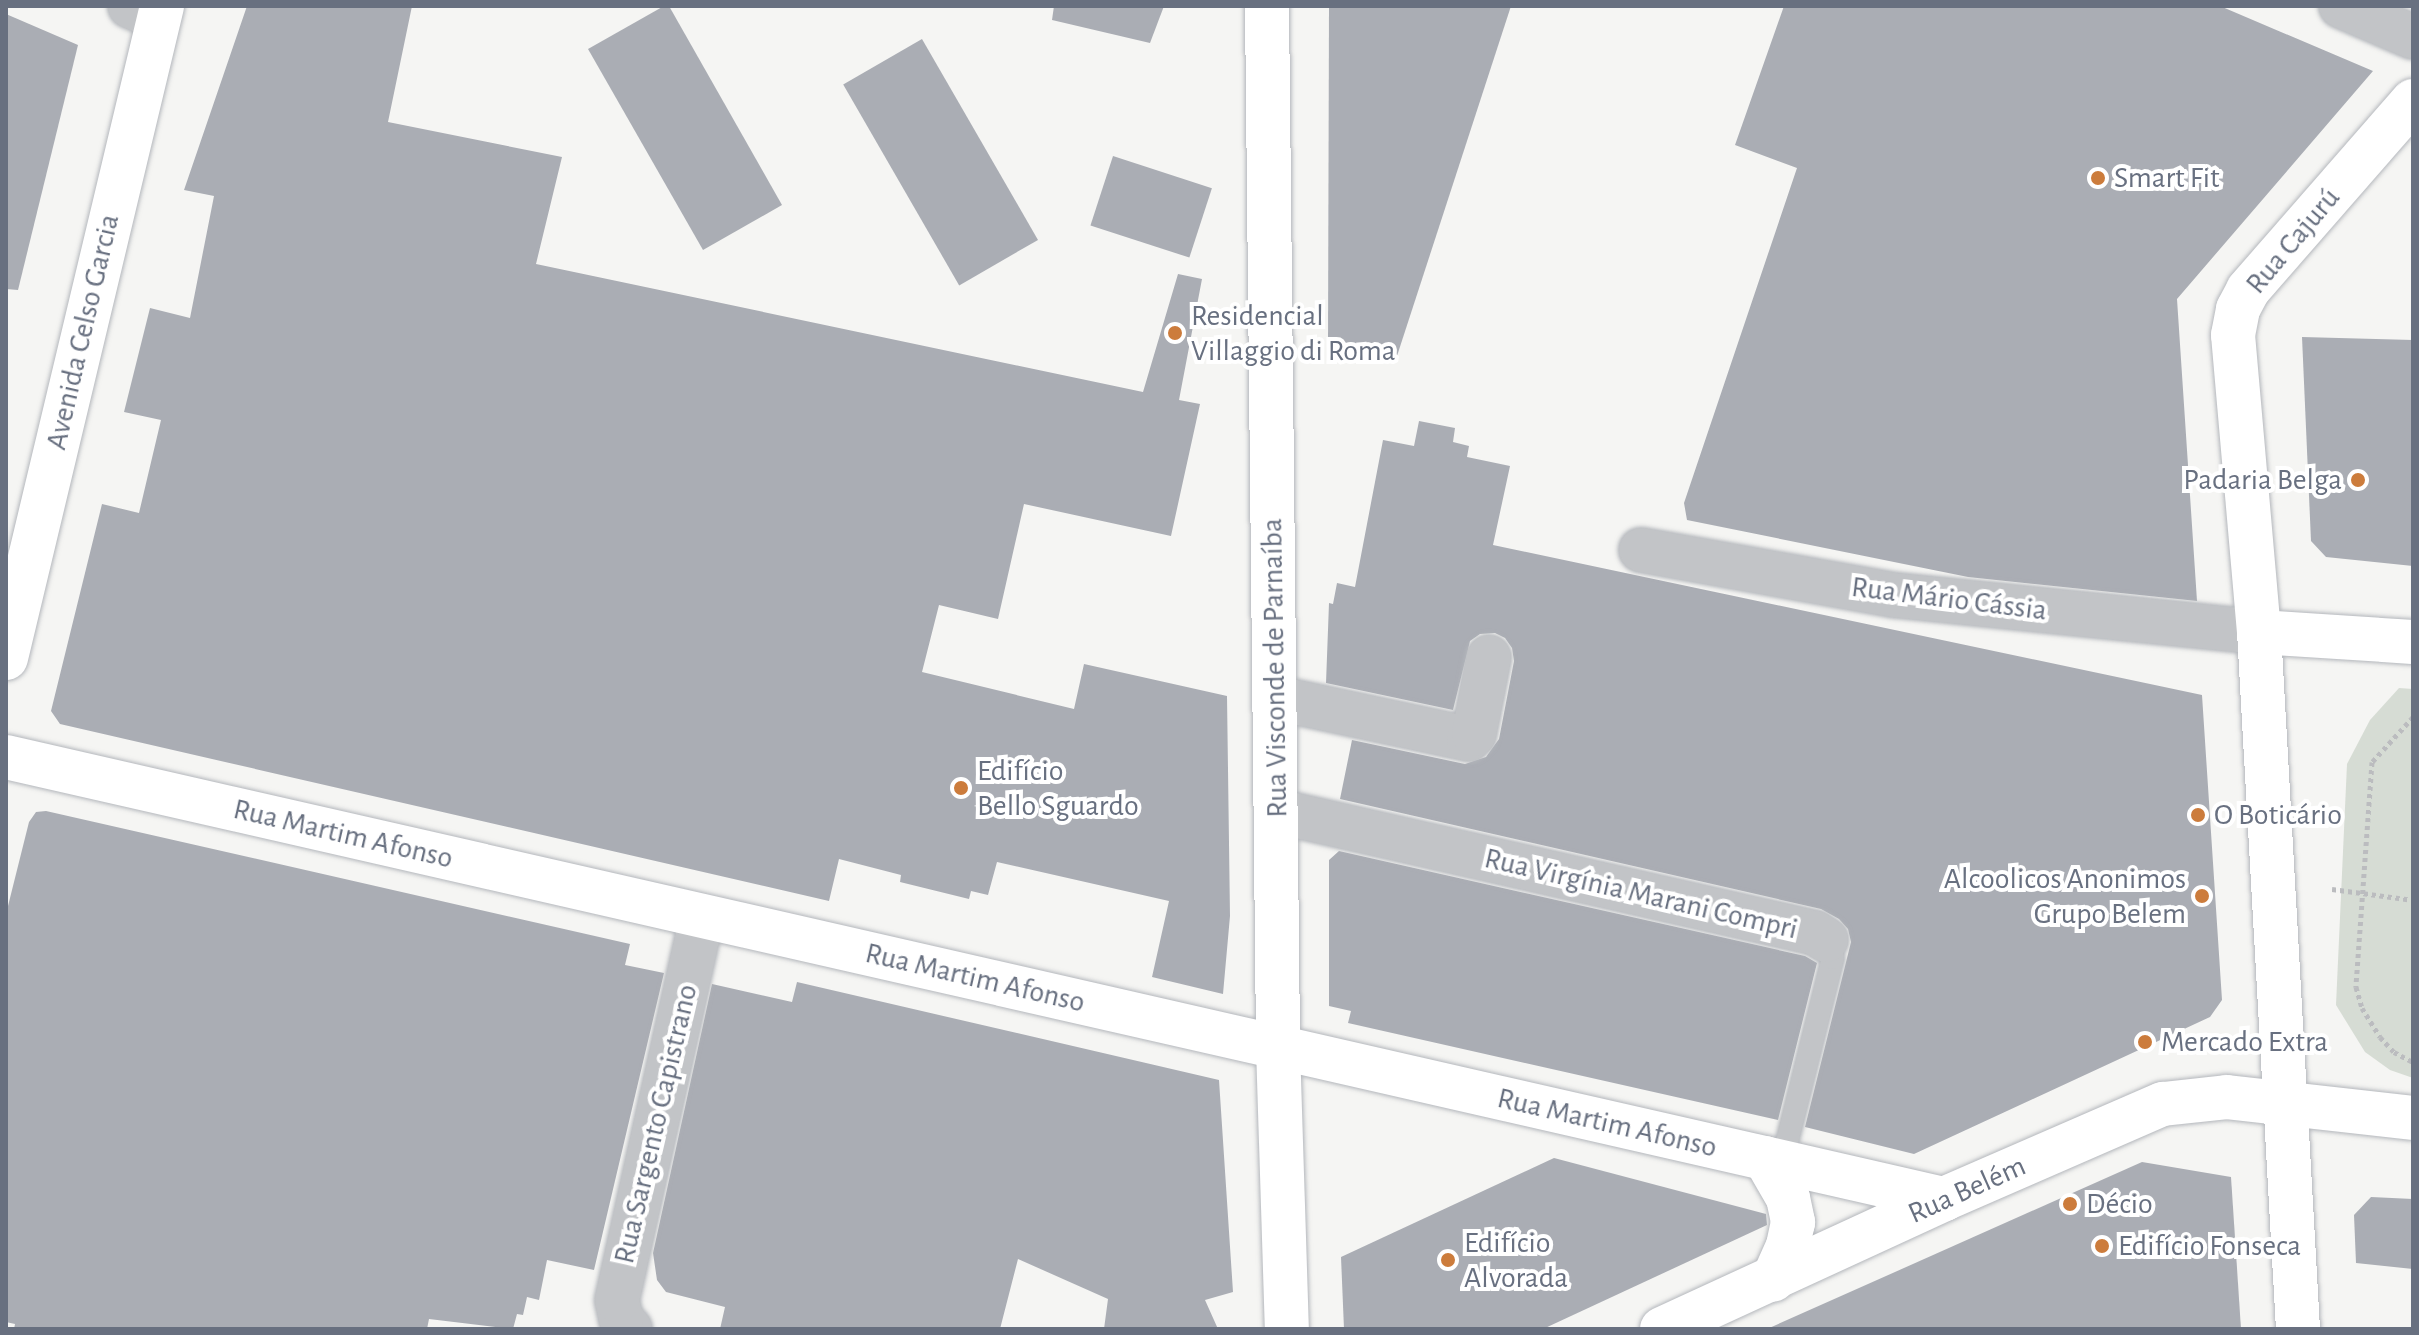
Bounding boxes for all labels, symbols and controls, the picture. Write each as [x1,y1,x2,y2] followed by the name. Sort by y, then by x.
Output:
[2114,160,2219,196] place label: Smart Fit
[2089,169,2107,187] marker: Smart Fit
[2238,181,2348,301] street label: Rua Cajurú
[38,211,128,453] street label: Avenida Celso Garcia
[1191,298,1396,368] place label: Residencial Villaggio di Roma
[1166,324,1184,342] marker: Residencial Villaggio di Roma
[2183,462,2342,498] place label: Padaria Belga
[2349,471,2367,489] marker: Padaria Belga
[1254,518,1296,818] street label: Rua Visconde de Parnaíba
[1849,569,2049,629] street label: Rua Mário Cássia
[977,753,1139,824] place label: Edifício Bello Sguardo
[952,779,970,797] marker: Edifício Bello Sguardo
[230,791,456,877] street label: Rua Martim Afonso
[2214,797,2342,833] place label: O Boticário
[2189,806,2207,824] marker: O Boticário
[1481,840,1801,948] street label: Rua Virgínia Marani Compri
[1944,861,2186,932] place label: Alcoolicos Anonimos Grupo Belem
[2193,887,2211,905] marker: Alcoolicos Anonimos Grupo Belem
[862,935,1088,1021] street label: Rua Martim Afonso
[606,981,706,1267] street label: Rua Sargento Capistrano
[2161,1024,2328,1060] place label: Mercado Extra
[2136,1033,2154,1051] marker: Mercado Extra
[1494,1080,1720,1166] street label: Rua Martim Afonso
[1903,1148,2031,1232] street label: Rua Belém
[2086,1186,2153,1222] place label: Décio
[2061,1195,2079,1213] marker: Décio
[1464,1225,1568,1296] place label: Edifício Alvorada
[2118,1228,2301,1264] place label: Edifício Fonseca
[2093,1237,2111,1255] marker: Edifício Fonseca
[1439,1251,1457,1269] marker: Edifício Alvorada

